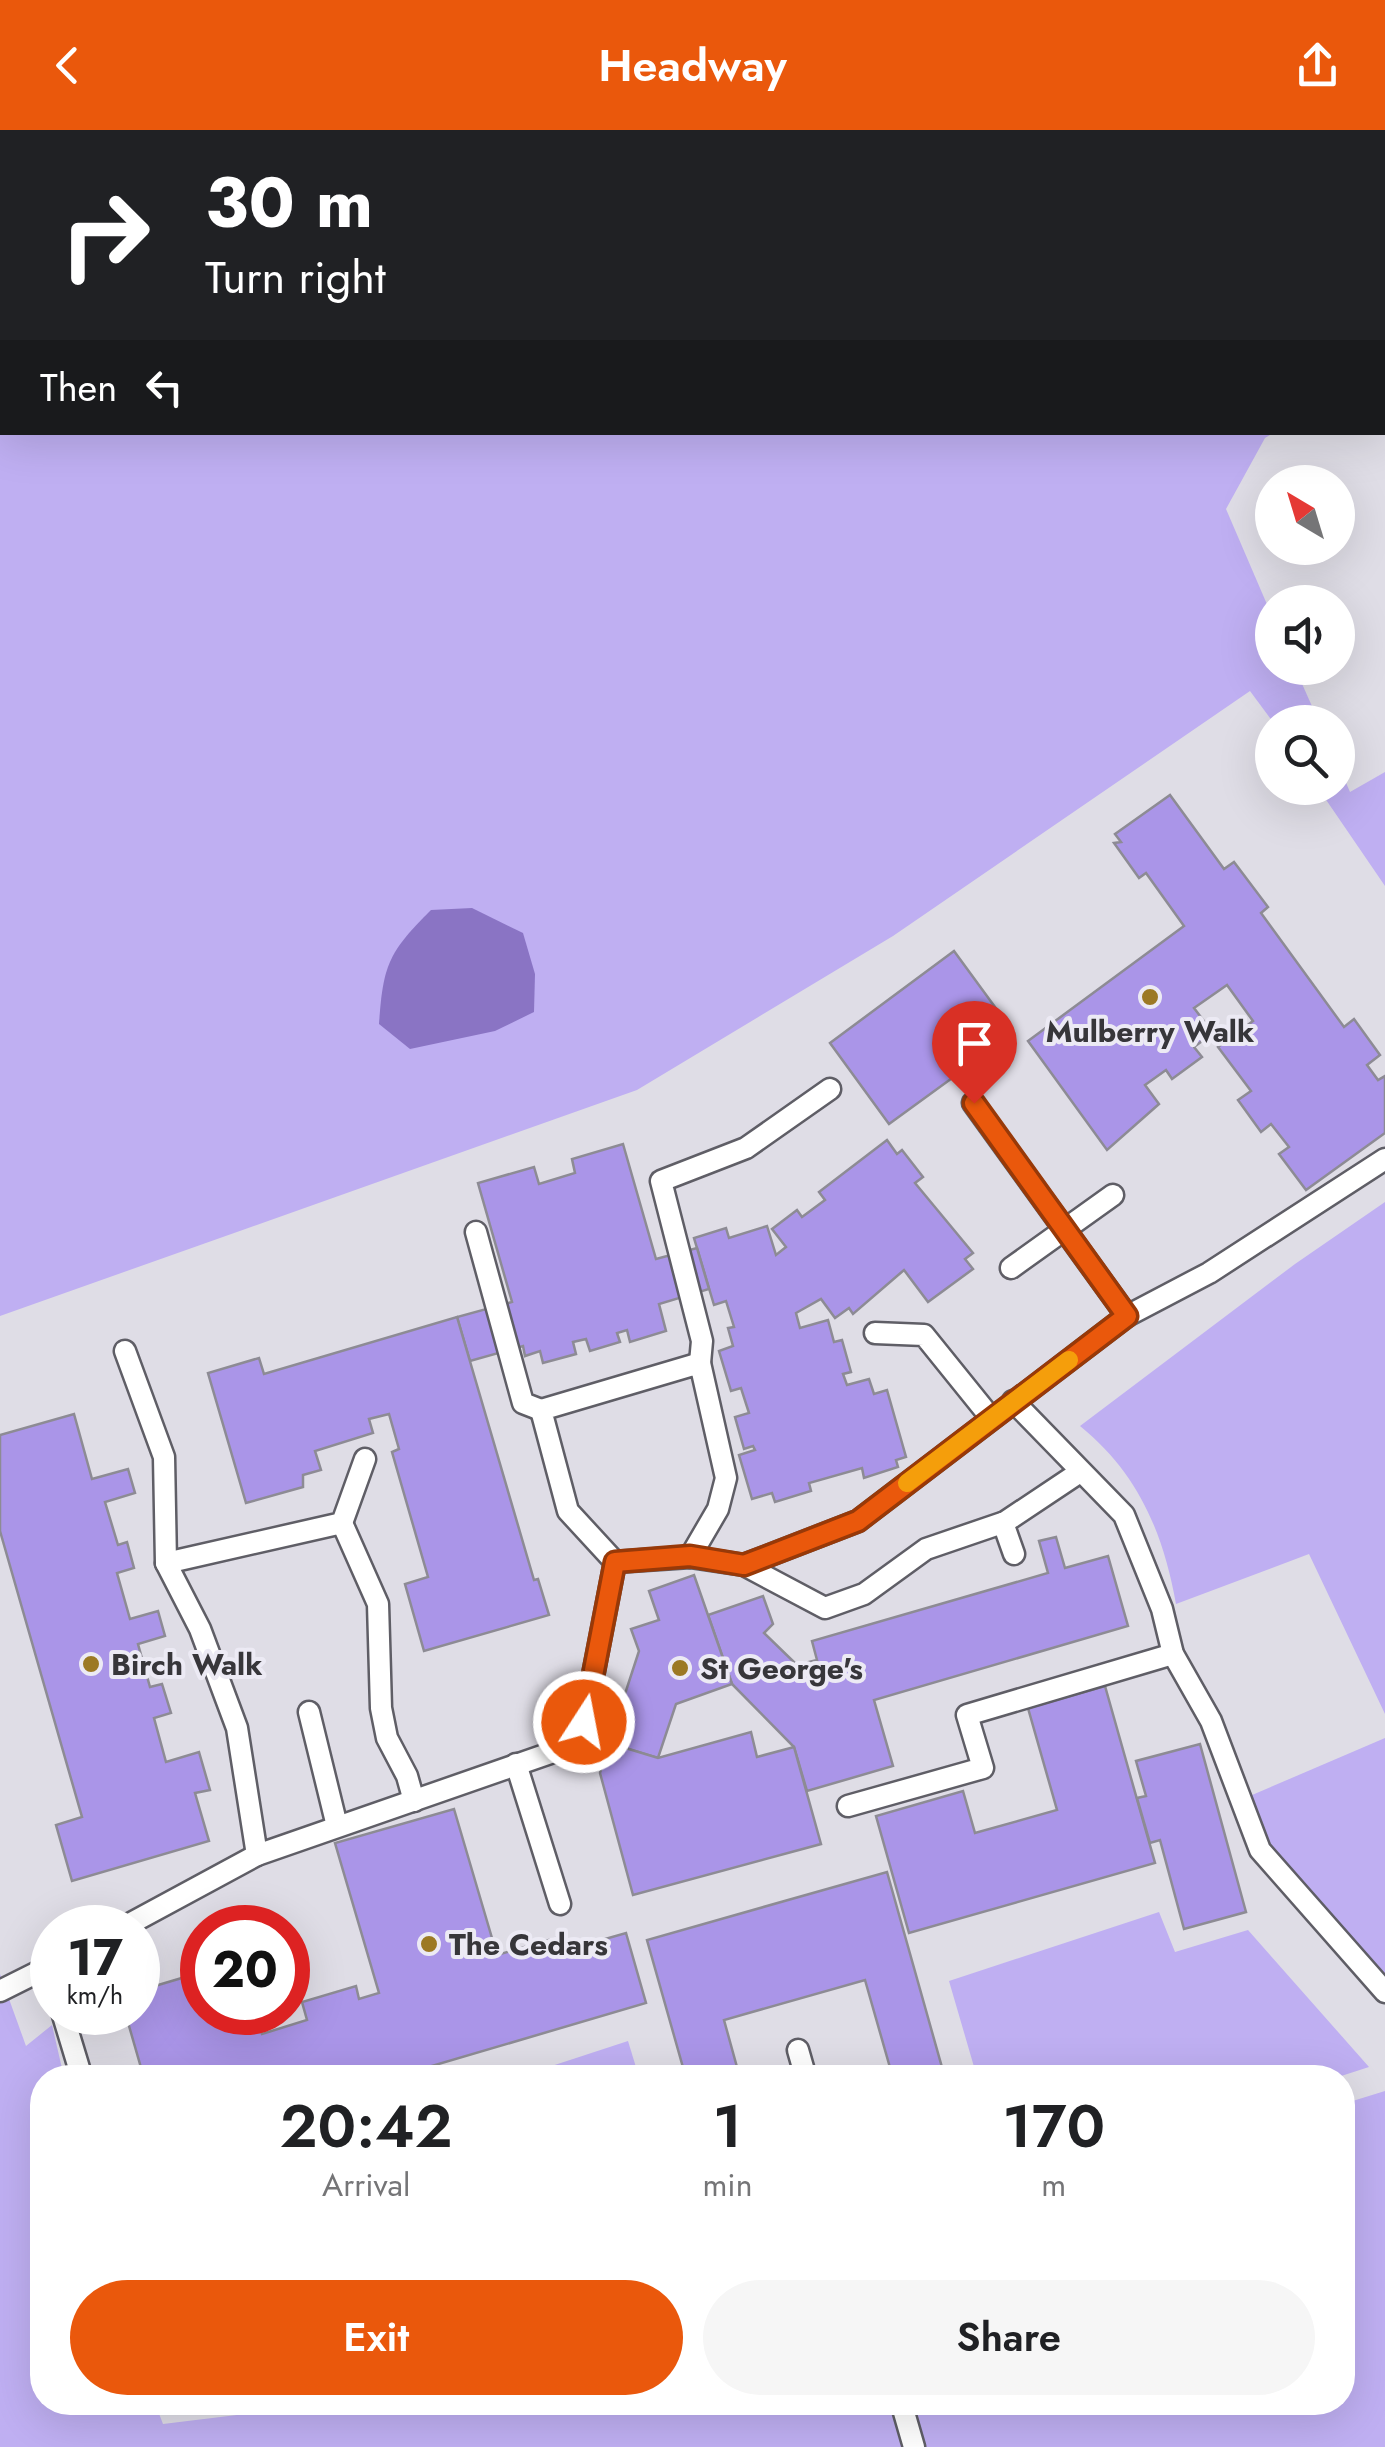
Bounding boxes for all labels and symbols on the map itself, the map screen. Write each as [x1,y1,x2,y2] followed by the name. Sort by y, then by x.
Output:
[1255,465,1355,565] north arrow
[1139,986,1161,1008] marker: Mulberry Walk
[932,1001,1017,1104] pin
[1046,1010,1255,1053] place label: Mulberry Walk
[111,1643,263,1686] place label: Birch Walk
[700,1647,863,1690] place label: St George's
[80,1653,102,1675] marker: Birch Walk
[669,1657,691,1679] marker: St George's
[532,1670,636,1774] position arrow
[180,1905,310,2035] speed limit sign: 20
[449,1923,608,1966] place label: The Cedars
[418,1933,440,1955] marker: The Cedars

